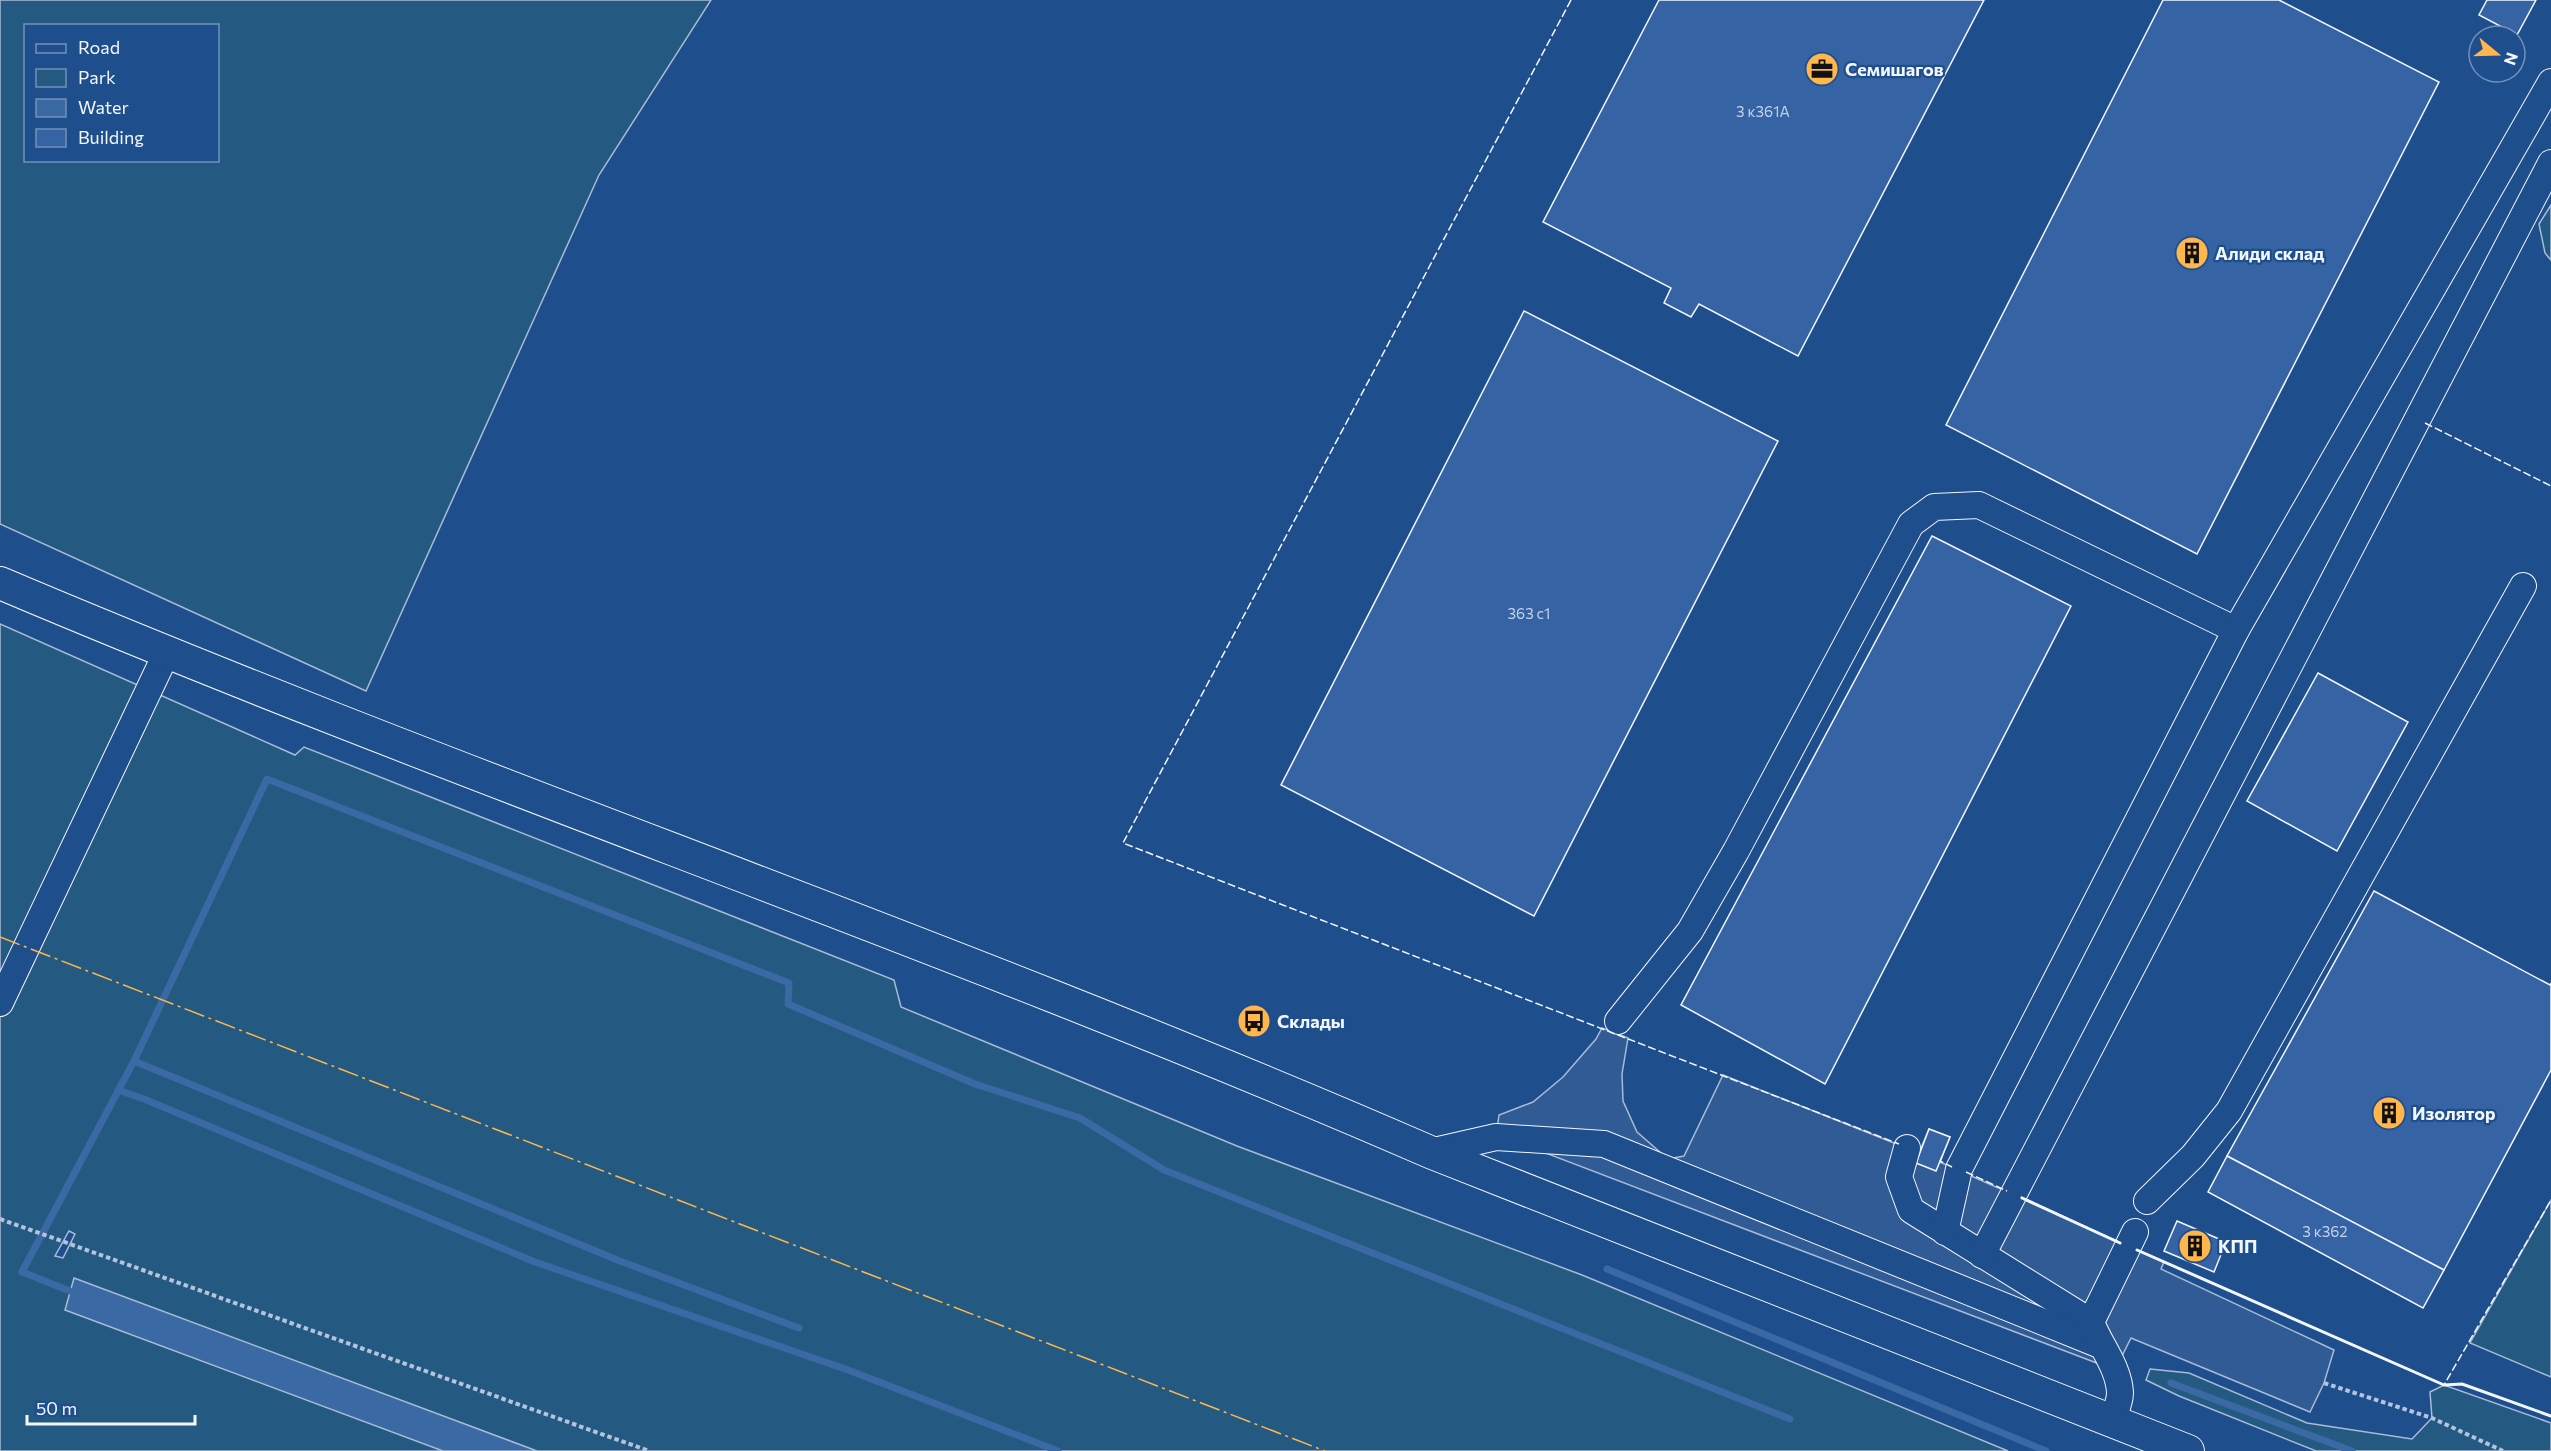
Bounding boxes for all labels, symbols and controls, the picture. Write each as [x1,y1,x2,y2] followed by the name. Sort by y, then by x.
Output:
[24,24,219,162] legend
[2467,24,2527,84] north arrow
[78,36,120,58] text: Road
[2501,50,2523,68] text: N
[1804,51,1840,87] office icon: Семишагов
[1845,58,1944,80] place label: Семишагов
[78,66,116,88] text: Park
[78,96,129,118] text: Water
[1736,102,1790,120] house number: 3 к361А
[78,126,144,148] text: Building
[2174,235,2210,271] building icon: Алиди склад
[2215,242,2324,264] place label: Алиди склад
[1508,604,1550,622] house number: 363 с1
[1236,1003,1272,1039] bus stop icon: Склады
[1277,1010,1345,1032] place label: Склады
[2371,1095,2407,1131] building icon: Изолятор
[2412,1102,2496,1124] place label: Изолятор
[2302,1222,2348,1240] house number: 3 к362
[2177,1228,2213,1264] building icon: КПП
[2218,1235,2257,1257] place label: КПП
[27,1388,195,1426] scale bar
[36,1397,77,1419] text: 50 m

